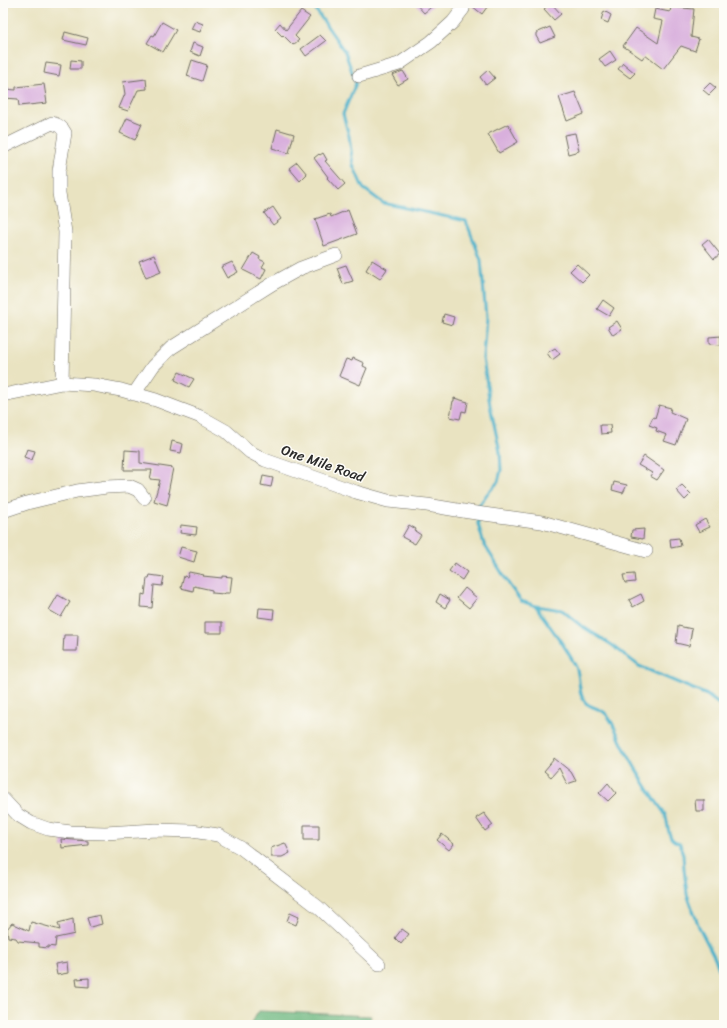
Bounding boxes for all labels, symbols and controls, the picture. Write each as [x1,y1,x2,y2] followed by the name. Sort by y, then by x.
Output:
[278,437,370,490] street label: One Mile Road

